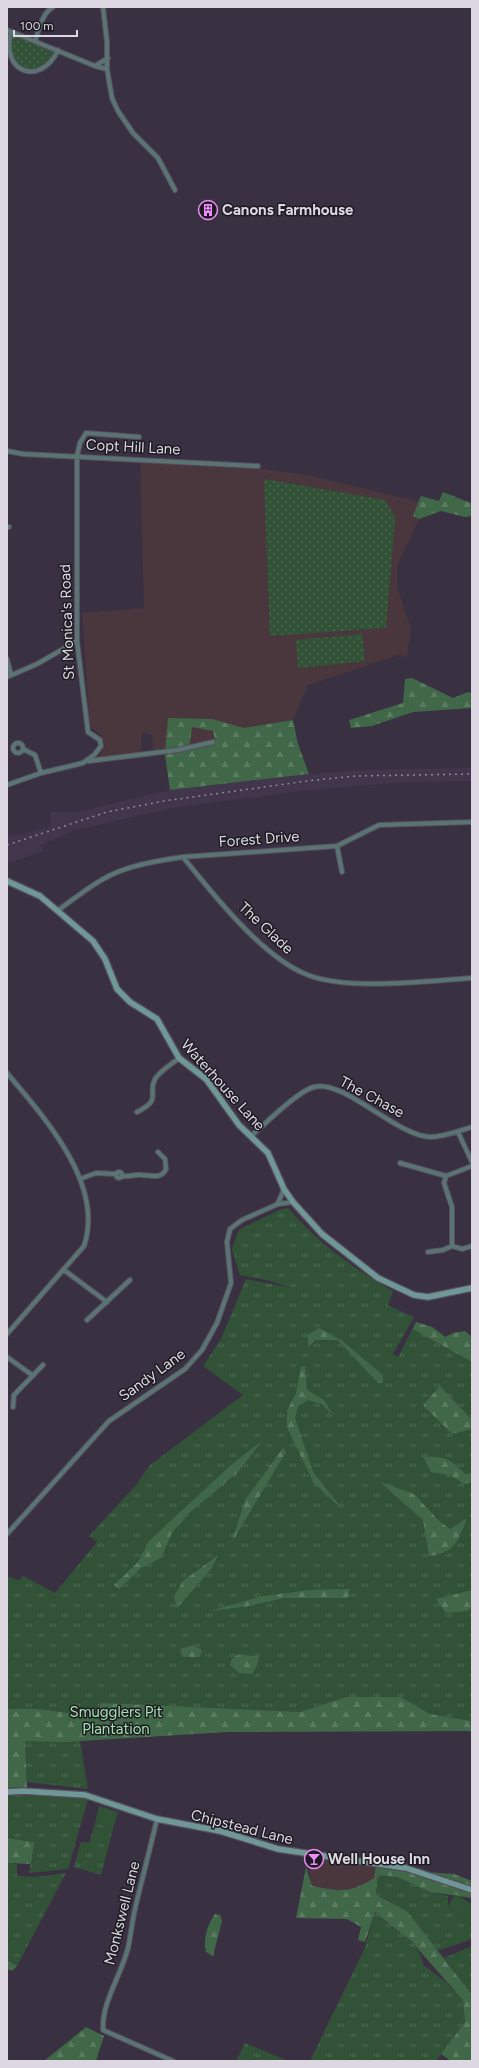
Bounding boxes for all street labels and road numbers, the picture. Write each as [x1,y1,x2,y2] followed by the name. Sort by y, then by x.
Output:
[85,436,181,458] street label: Copt Hill Lane
[56,564,78,680] street label: St Monica's Road
[218,827,300,851] street label: Forest Drive
[235,898,297,958] street label: The Glade
[177,1036,269,1134] street label: Waterhouse Lane
[337,1072,407,1122] street label: The Chase
[115,1345,189,1405] street label: Sandy Lane
[189,1806,295,1848] street label: Chipstead Lane
[100,1859,144,1967] street label: Monkswell Lane

